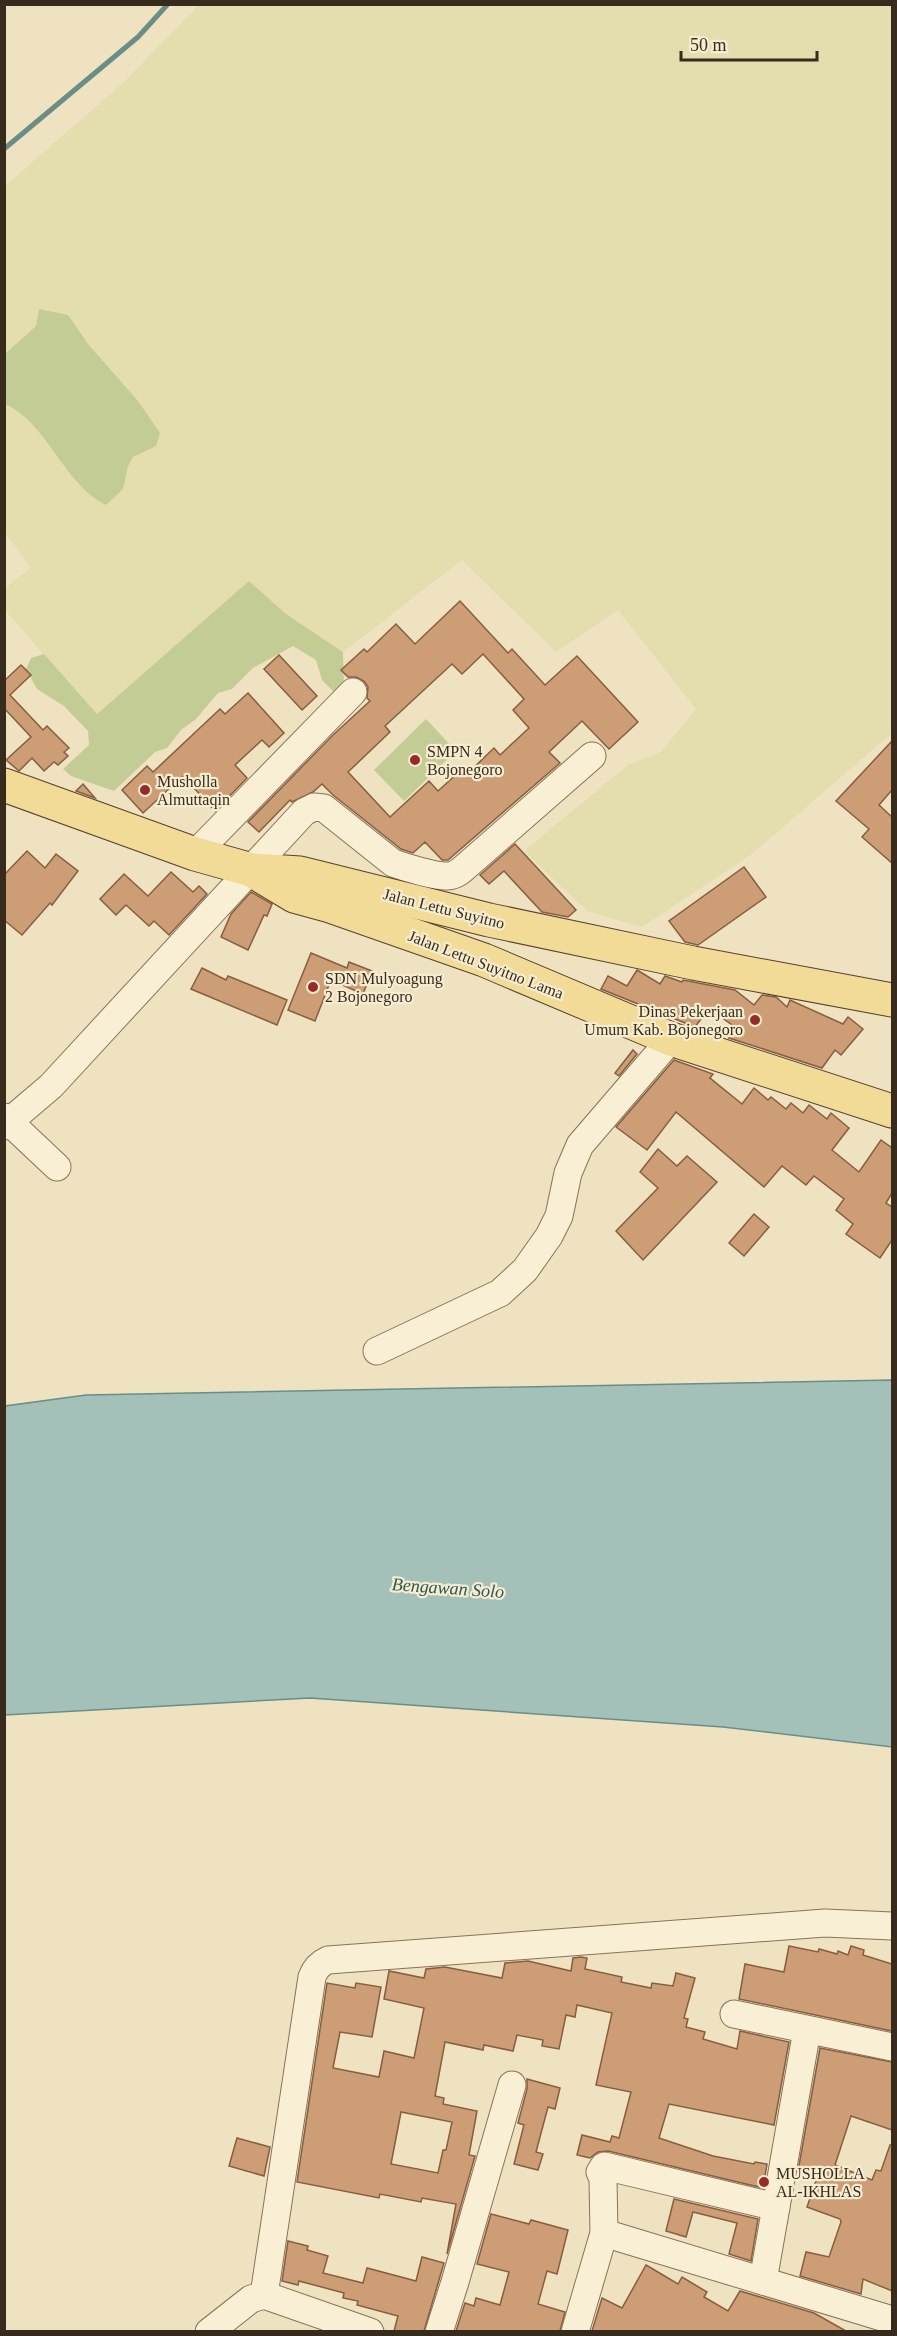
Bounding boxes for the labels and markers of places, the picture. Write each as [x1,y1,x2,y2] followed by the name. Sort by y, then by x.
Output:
[427,743,503,779] place label: SMPN 4 Bojonegoro
[408,753,422,767] marker: SMPN 4 Bojonegoro
[157,773,230,809] place label: Musholla Almuttaqin
[138,783,152,797] marker: Musholla Almuttaqin
[325,970,443,1006] place label: SDN Mulyoagung 2 Bojonegoro
[306,980,320,994] marker: SDN Mulyoagung 2 Bojonegoro
[584,1003,743,1039] place label: Dinas Pekerjaan Umum Kab. Bojonegoro
[748,1013,762,1027] marker: Dinas Pekerjaan Umum Kab. Bojonegoro
[776,2165,865,2200] place label: MUSHOLLA AL-IKHLAS
[757,2175,771,2189] marker: MUSHOLLA AL-IKHLAS

